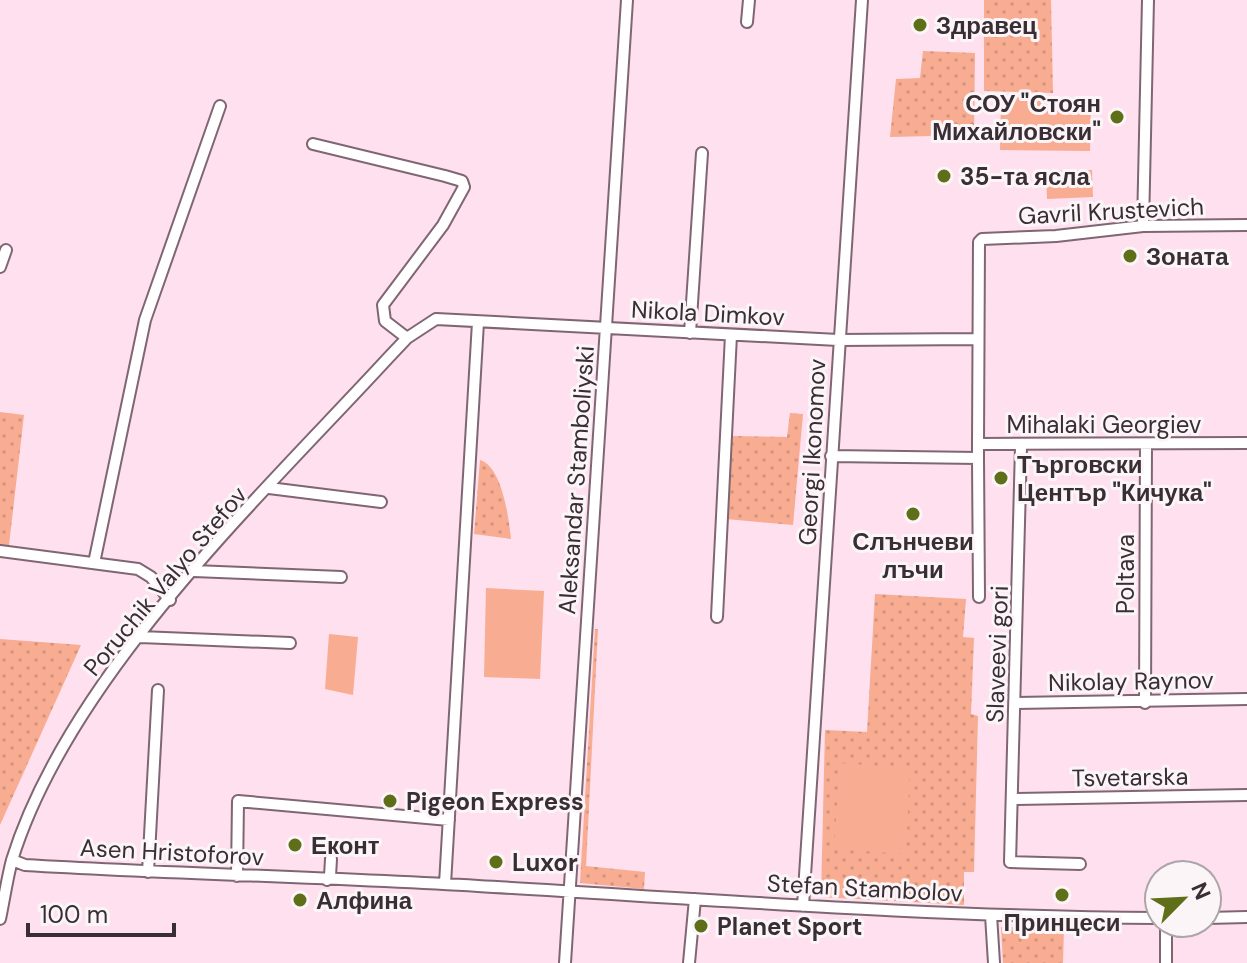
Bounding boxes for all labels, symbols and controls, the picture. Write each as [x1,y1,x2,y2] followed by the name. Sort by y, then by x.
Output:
[936,10,1037,41] place label: Здравец
[911,16,929,34] marker: Здравец
[932,88,1101,147] place label: СОУ "Стоян Михайловски"
[1108,108,1126,126] marker: СОУ "Стоян Михайловски"
[960,161,1091,192] place label: 35-та ясла
[935,167,953,185] marker: 35-та ясла
[1017,191,1205,231] street label: Gavril Krustevich
[1146,241,1229,272] place label: Зоната
[1121,247,1139,265] marker: Зоната
[630,293,786,333] street label: Nikola Dimkov
[551,345,601,615] street label: Aleksandar Stamboliyski
[792,357,832,546] street label: Georgi Ikonomov
[1006,409,1202,440] street label: Mihalaki Georgiev
[1017,449,1212,508] place label: Търговски Център "Кичука"
[992,469,1010,487] marker: Търговски Център "Кичука"
[77,479,254,682] street label: Poruchik Valyo Stefov
[904,505,922,523] marker: Слънчеви лъчи
[852,526,974,585] place label: Слънчеви лъчи
[1110,534,1141,614] street label: Poltava
[979,585,1015,723] street label: Slaveevi gori
[1048,664,1214,698] street label: Nikolay Raynov
[1071,760,1189,794] street label: Tsvetarska
[406,786,584,817] place label: Pigeon Express
[381,792,399,810] marker: Pigeon Express
[311,830,380,861] place label: Еконт
[79,832,265,872] street label: Asen Hristoforov
[286,836,304,854] marker: Еконт
[512,847,578,878] place label: Luxor
[487,853,505,871] marker: Luxor
[1143,859,1223,939] north arrow
[766,867,964,909] street label: Stefan Stambolov
[1184,878,1217,904] text: N
[316,885,413,916] place label: Алфина
[1053,886,1071,904] marker: Принцеси
[28,887,174,937] scale bar
[291,891,309,909] marker: Алфина
[40,899,108,930] text: 100 m
[1003,907,1121,938] place label: Принцеси
[717,911,862,942] place label: Planet Sport
[692,917,710,935] marker: Planet Sport

